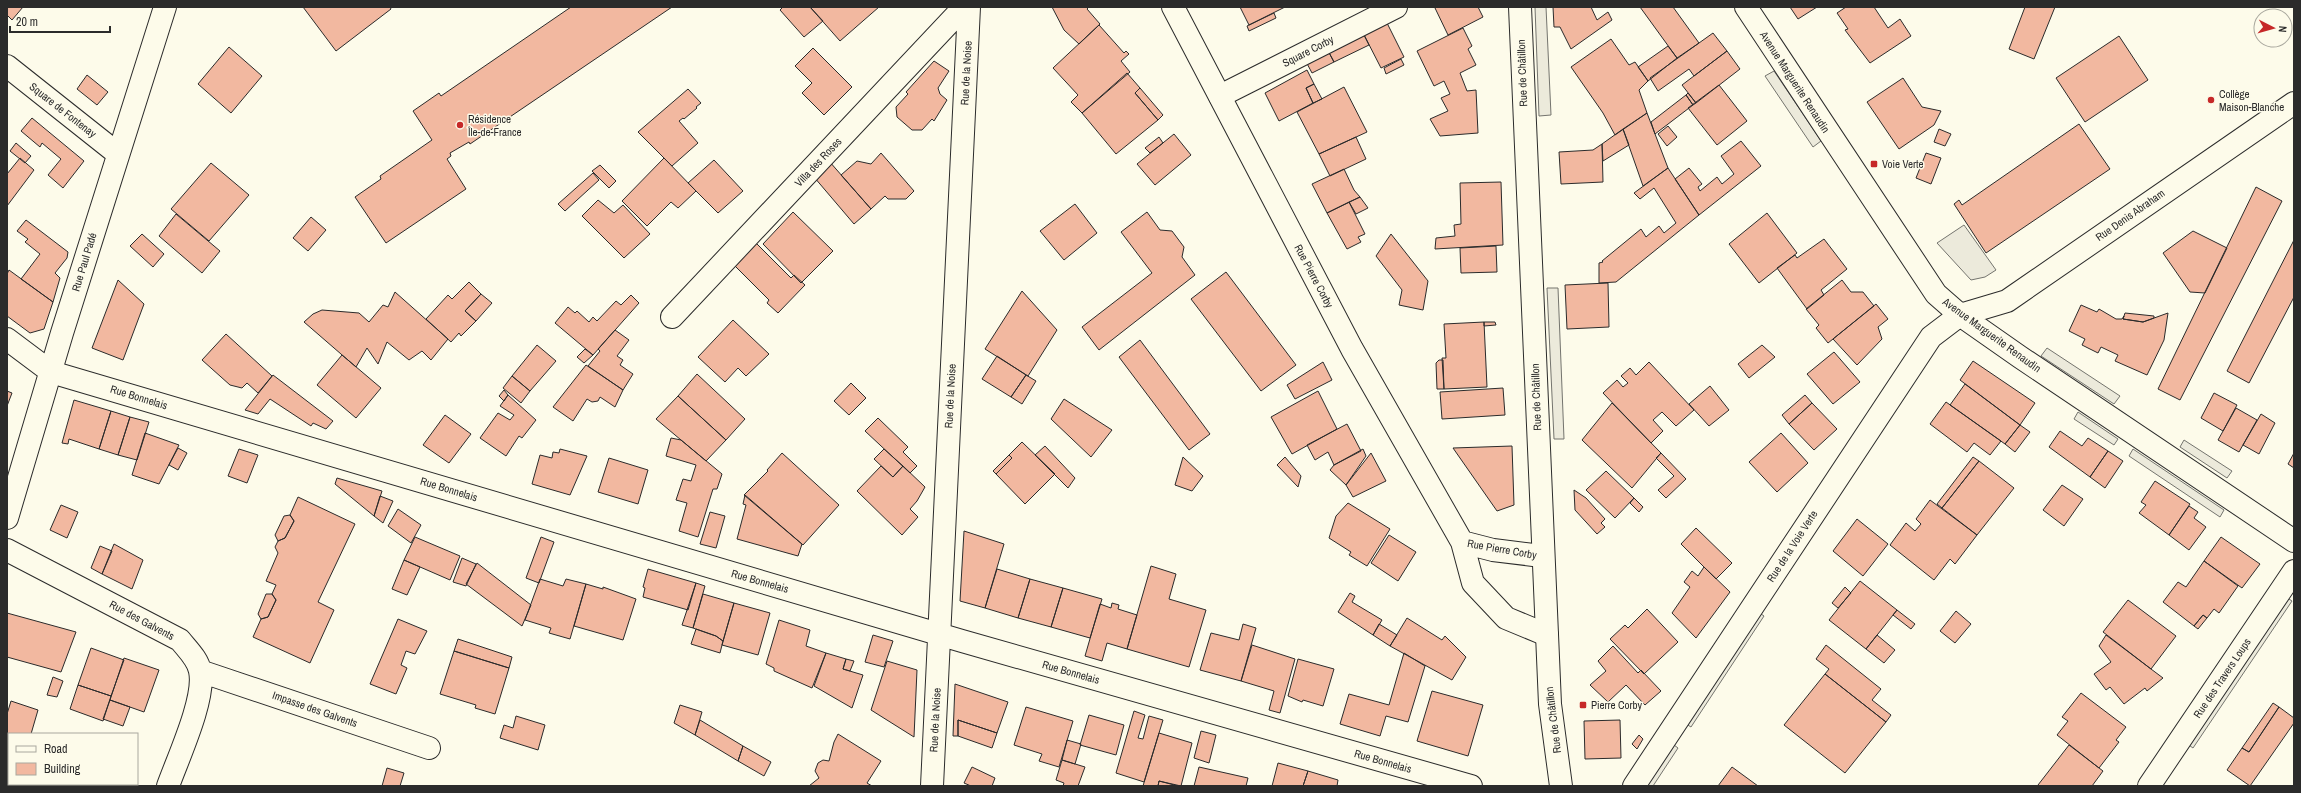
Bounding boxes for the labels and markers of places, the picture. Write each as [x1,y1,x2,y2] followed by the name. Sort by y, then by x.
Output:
[2219,87,2284,114] place label: Collège Maison-Blanche
[2206,95,2216,105] marker: Collège Maison-Blanche
[467,112,522,139] place label: Résidence Île-de-France
[455,120,465,130] marker: Résidence Île-de-France
[1882,157,1924,171] place label: Voie Verte
[1869,159,1879,169] marker: Voie Verte
[1591,698,1643,712] place label: Pierre Corby
[1578,700,1588,710] marker: Pierre Corby

